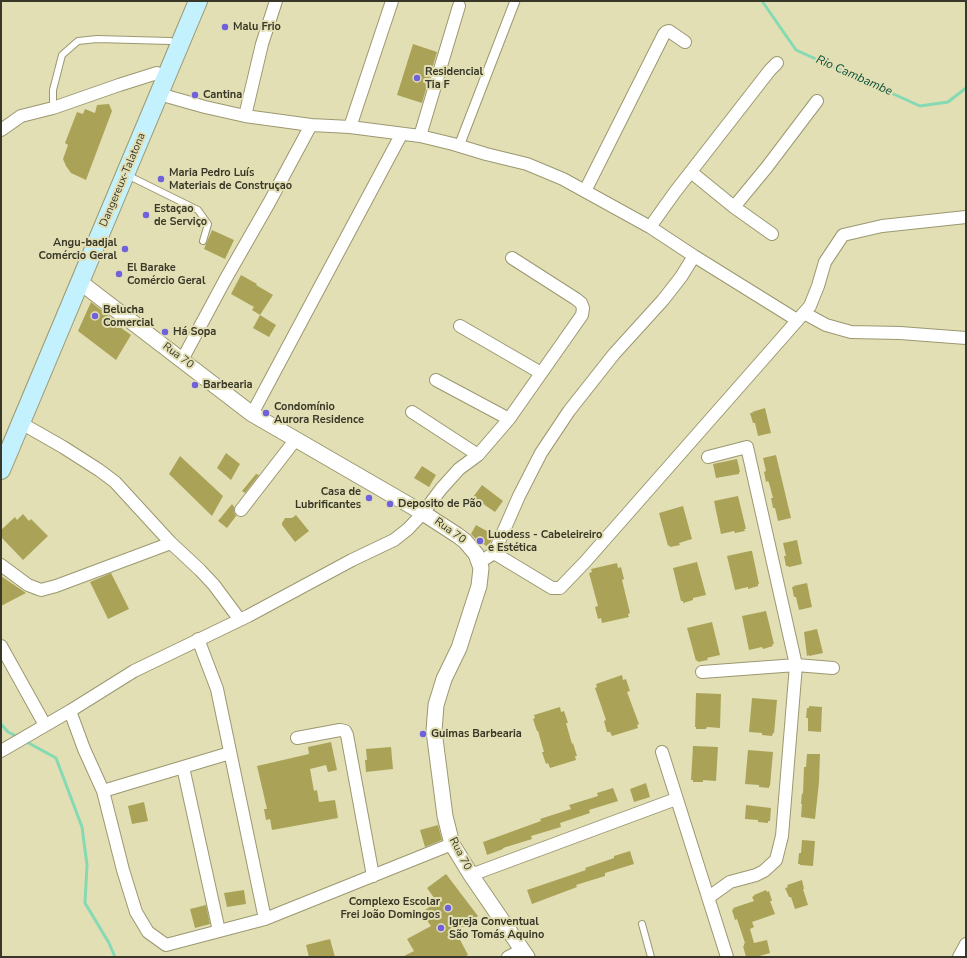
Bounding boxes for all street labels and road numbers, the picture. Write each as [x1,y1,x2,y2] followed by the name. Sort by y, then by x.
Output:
[97,131,149,229] street label: Dangereux-Talatona
[160,340,196,372] street label: Rua 70
[432,515,468,547] street label: Rua 70
[446,835,474,873] street label: Rua 70

